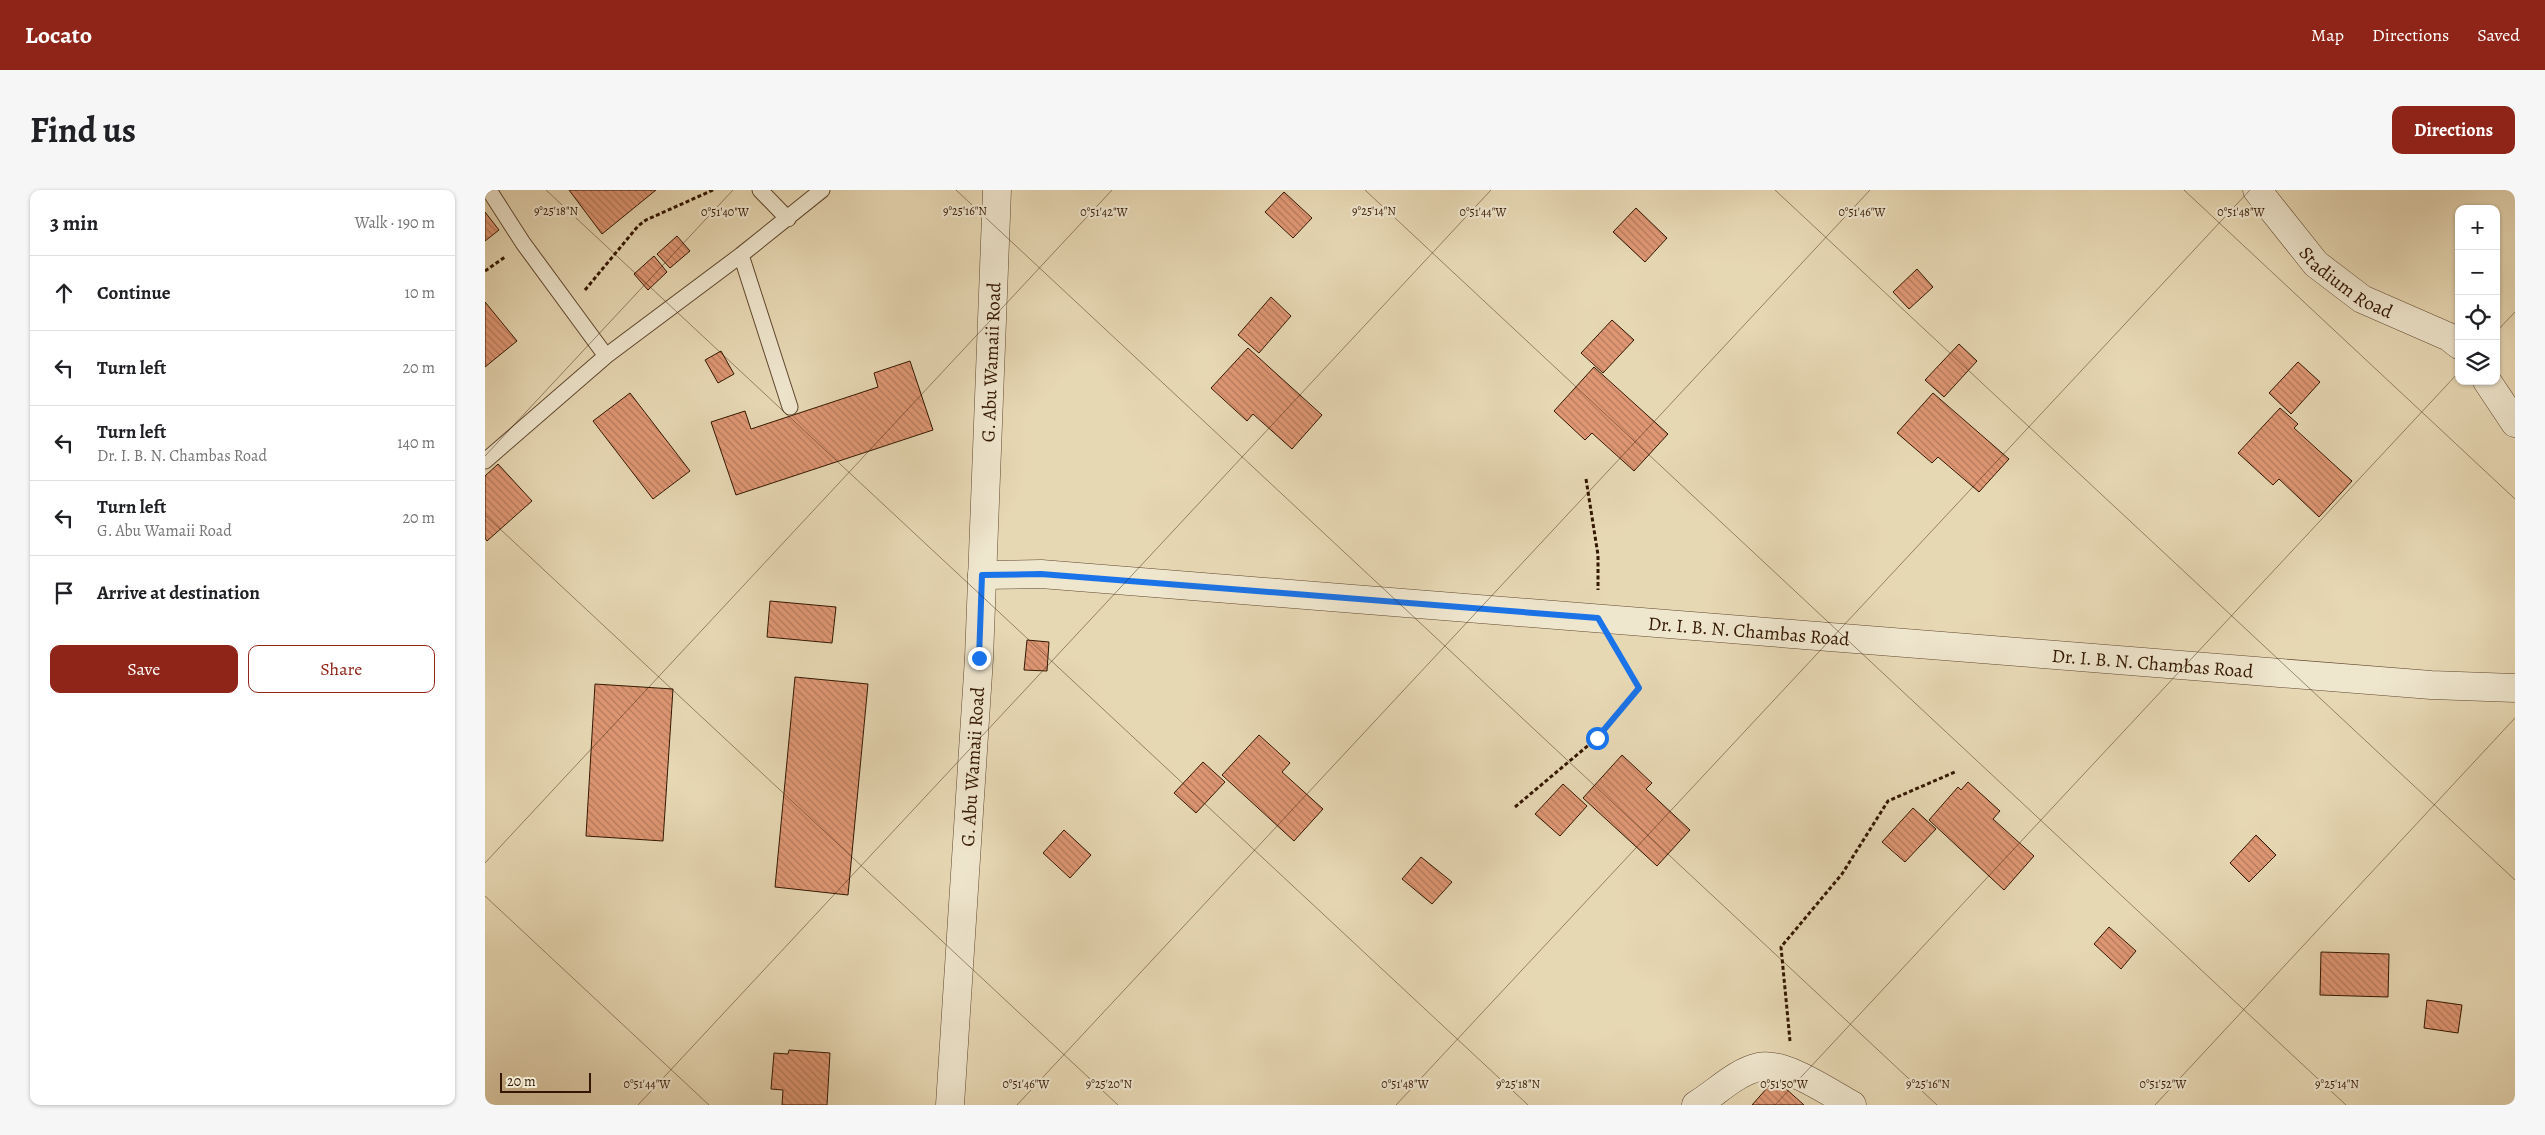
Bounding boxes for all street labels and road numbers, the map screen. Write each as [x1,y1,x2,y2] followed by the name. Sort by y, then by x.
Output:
[2293,241,2397,325] street label: Stadium Road
[975,281,1007,443] street label: G. Abu Wamaii Road
[1647,611,1851,653] street label: Dr. I. B. N. Chambas Road
[2051,643,2255,685] street label: Dr. I. B. N. Chambas Road
[955,685,991,847] street label: G. Abu Wamaii Road

